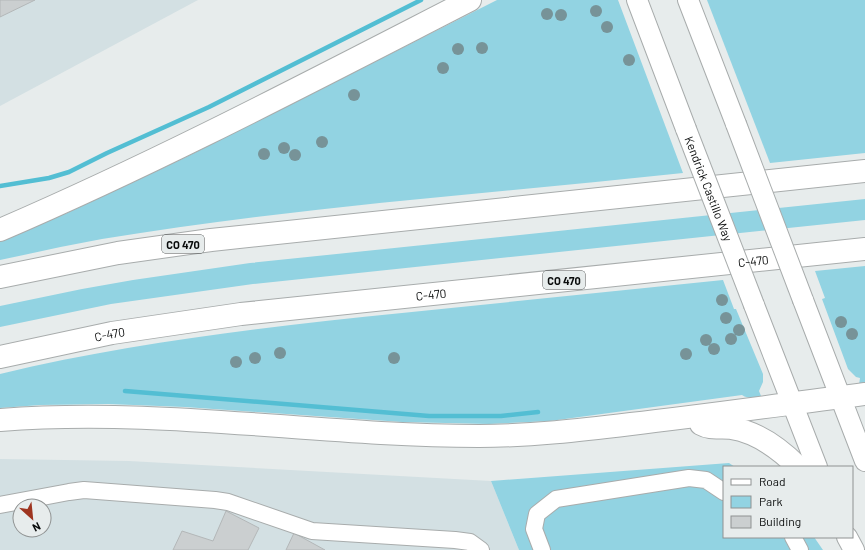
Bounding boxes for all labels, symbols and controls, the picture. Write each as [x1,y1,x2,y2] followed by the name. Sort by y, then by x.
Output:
[682,134,736,244] street label: Kendrick Castillo Way
[162,235,204,253] road number: CO 470
[737,252,769,269] street label: C-470
[543,271,585,289] road number: CO 470
[415,286,447,303] street label: C-470
[93,324,126,344] street label: C-470
[723,466,853,538] legend
[759,474,786,488] text: Road
[759,494,783,508] text: Park
[12,498,52,538] north arrow
[759,514,801,528] text: Building
[31,520,43,535] text: N

